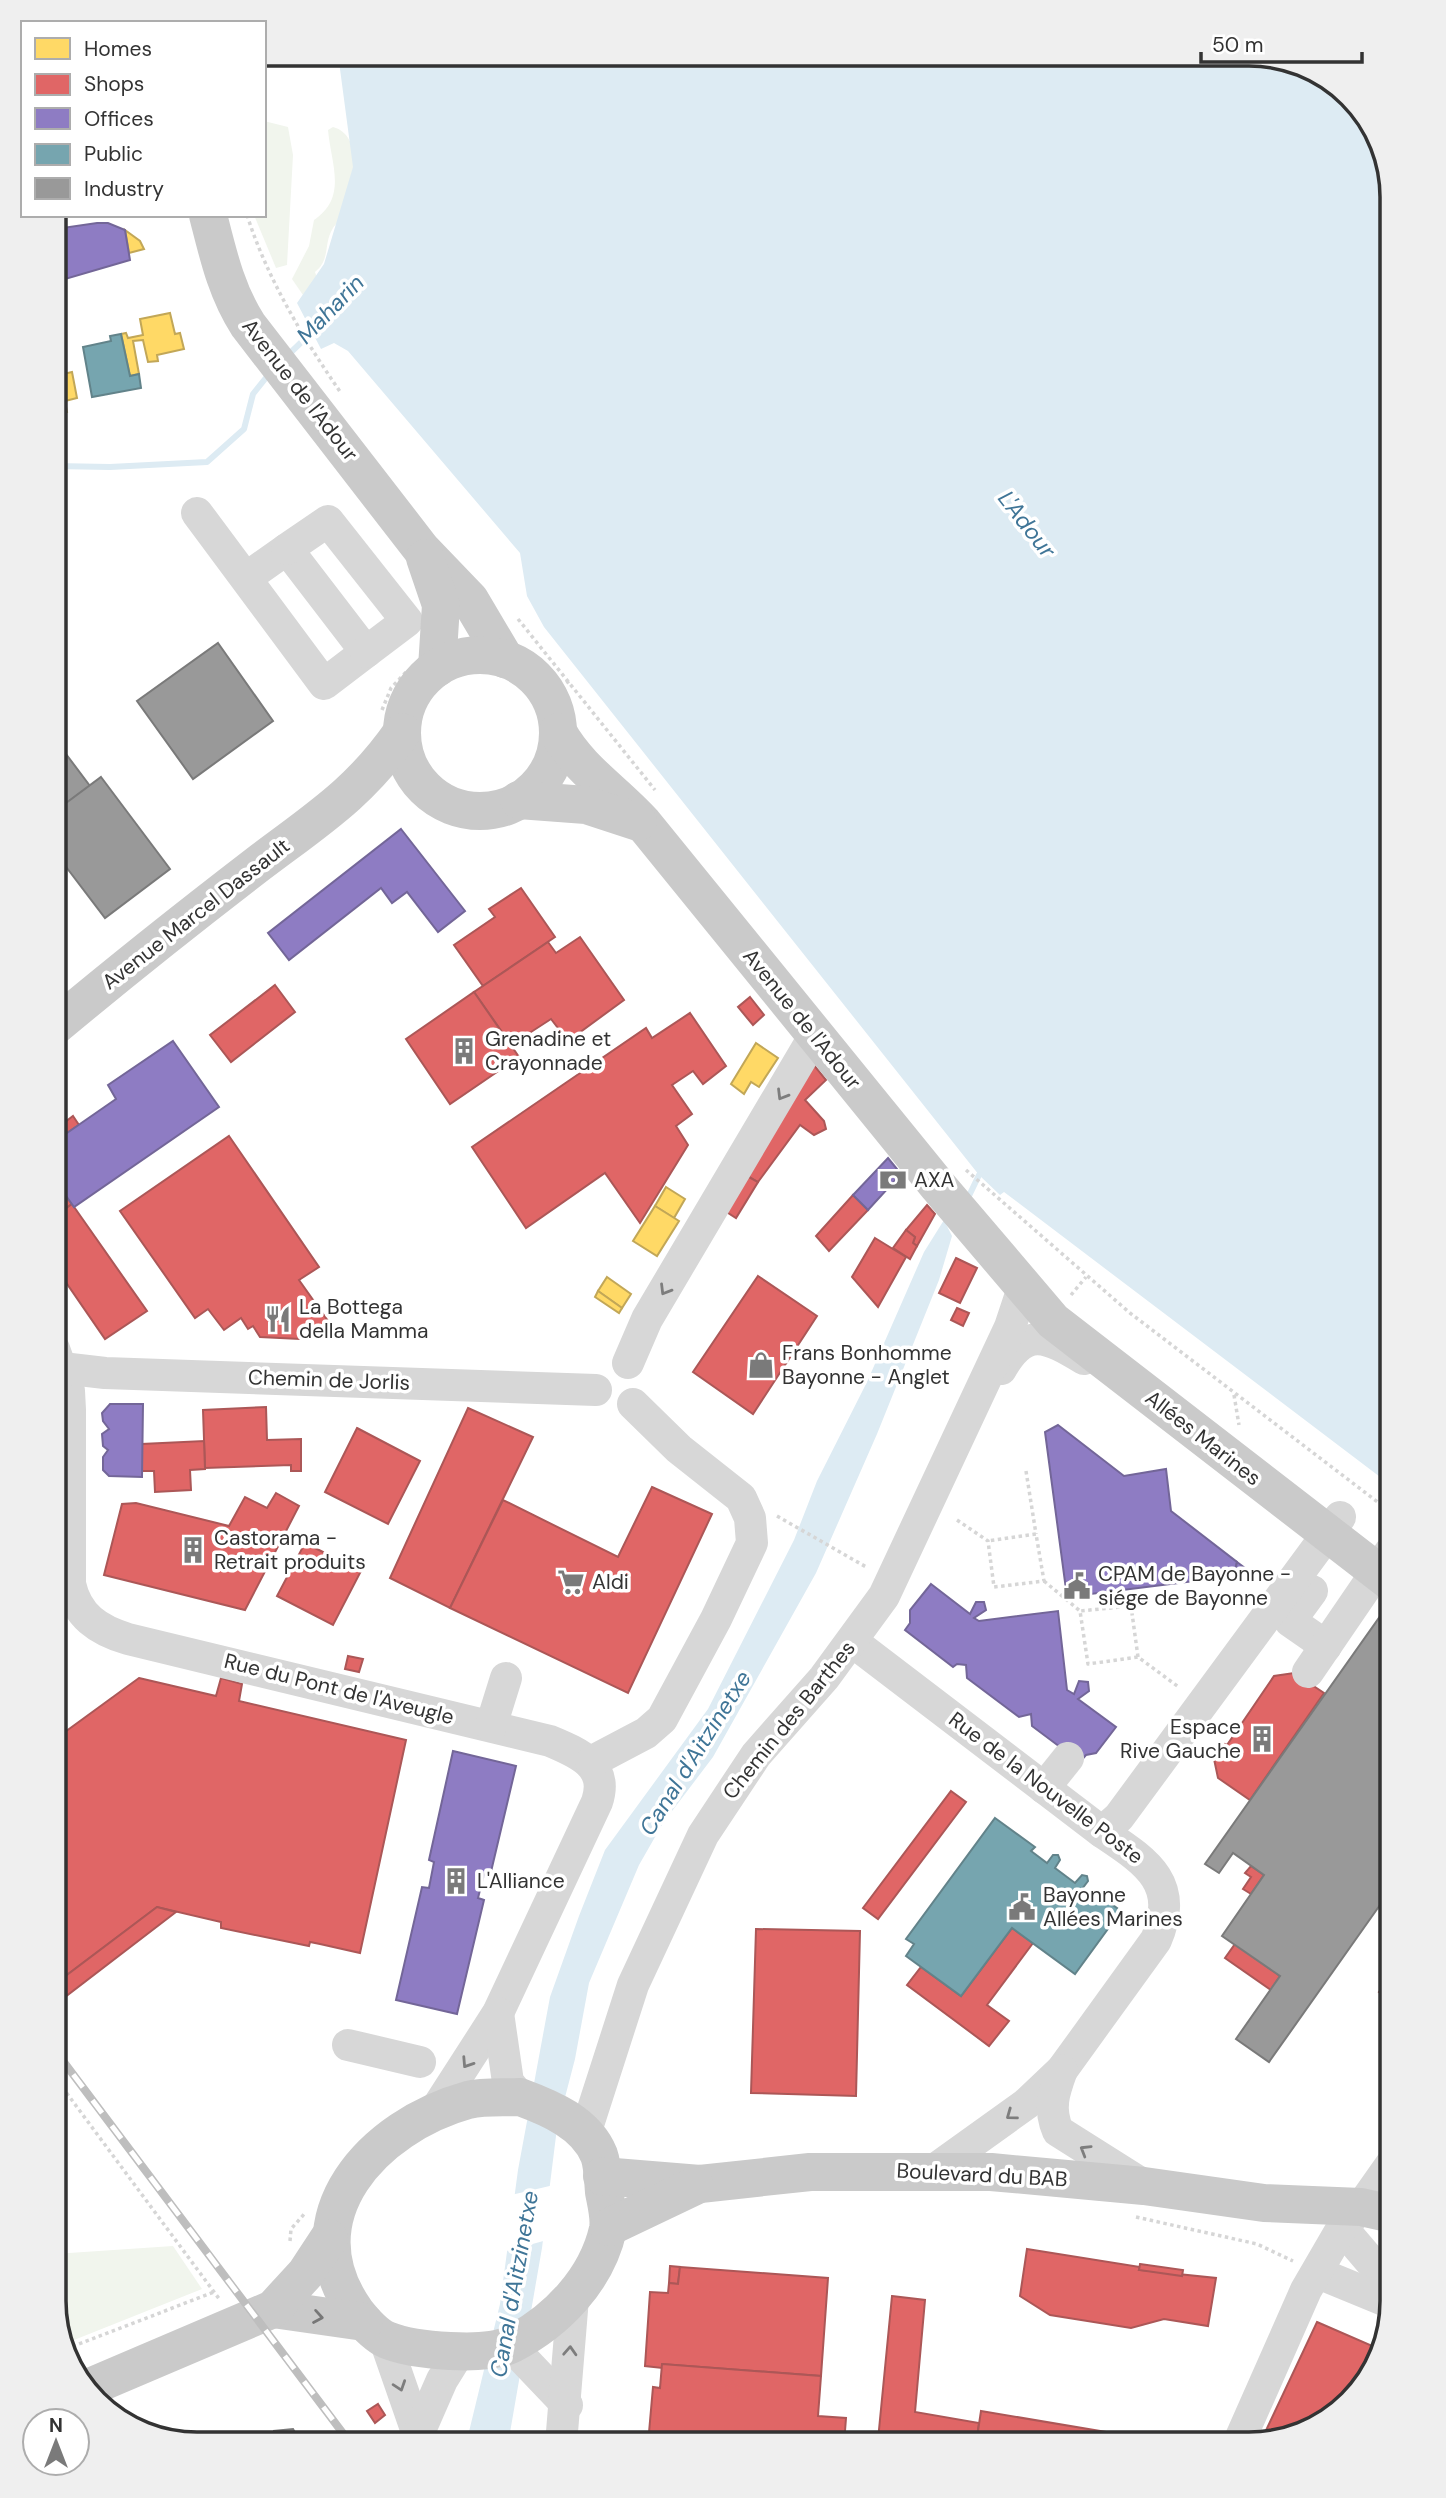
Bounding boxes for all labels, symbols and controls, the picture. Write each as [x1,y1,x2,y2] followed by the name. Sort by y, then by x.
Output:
[21,21,266,217] legend
[1201,21,1362,65] scale bar
[1212,31,1263,59] text: 50 m
[84,35,152,63] text: Homes
[84,70,144,98] text: Shops
[84,105,154,133] text: Offices
[84,140,143,168] text: Public
[84,175,164,203] text: Industry
[290,268,370,350] water label: Maharin
[236,313,364,467] street label: Avenue de l'Adour
[991,484,1064,565] water label: L'Adour
[96,832,296,996] street label: Avenue Marcel Dassault
[737,943,868,1095] street label: Avenue de l'Adour
[485,1025,611,1077] place label: Grenadine et Crayonnade
[449,1036,479,1066] building icon: Grenadine et Crayonnade
[778,1087,791,1100] one-way arrow
[878,1165,908,1195] bank icon: AXA
[914,1166,955,1194] place label: AXA
[660,1282,673,1295] one-way arrow
[299,1293,428,1345] place label: La Bottega della Mamma
[263,1304,293,1334] restaurant icon: La Bottega della Mamma
[782,1339,952,1391] place label: Frans Bonhomme Bayonne - Anglet
[746,1350,776,1380] shop icon: Frans Bonhomme Bayonne - Anglet
[247,1363,411,1397] street label: Chemin de Jorlis
[1139,1384,1267,1492] street label: Allées Marines
[214,1524,366,1576] place label: Castorama - Retrait produits
[178,1535,208,1565] building icon: Castorama - Retrait produits
[1098,1560,1291,1612] place label: CPAM de Bayonne - siége de Bayonne
[556,1567,586,1597] supermarket icon: Aldi
[592,1568,629,1596] place label: Aldi
[1062,1571,1092,1601] public building icon: CPAM de Bayonne - siége de Bayonne
[716,1635,862,1805] street label: Chemin des Barthes
[221,1647,457,1731] street label: Rue du Pont de l'Aveugle
[632,1665,758,1841] water label: Canal d'Aitzinetxe
[943,1706,1149,1870] street label: Rue de la Nouvelle Poste
[1120,1713,1241,1765] place label: Espace Rive Gauche
[1247,1724,1277,1754] building icon: Espace Rive Gauche
[441,1866,471,1896] building icon: L'Alliance
[477,1867,565,1895] place label: L'Alliance
[1043,1881,1183,1933] place label: Bayonne Allées Marines
[1007,1892,1037,1922] public building icon: Bayonne Allées Marines
[462,2055,475,2068] one-way arrow
[1006,2107,1018,2119] one-way arrow
[1080,2146,1093,2159] one-way arrow
[896,2157,1068,2193] street label: Boulevard du BAB
[483,2188,545,2380] water label: Canal d'Aitzinetxe
[312,2309,324,2324] one-way arrow
[562,2345,577,2356] one-way arrow
[392,2380,406,2392] one-way arrow
[21,2407,91,2477] north arrow
[49,2413,63,2438] text: N

